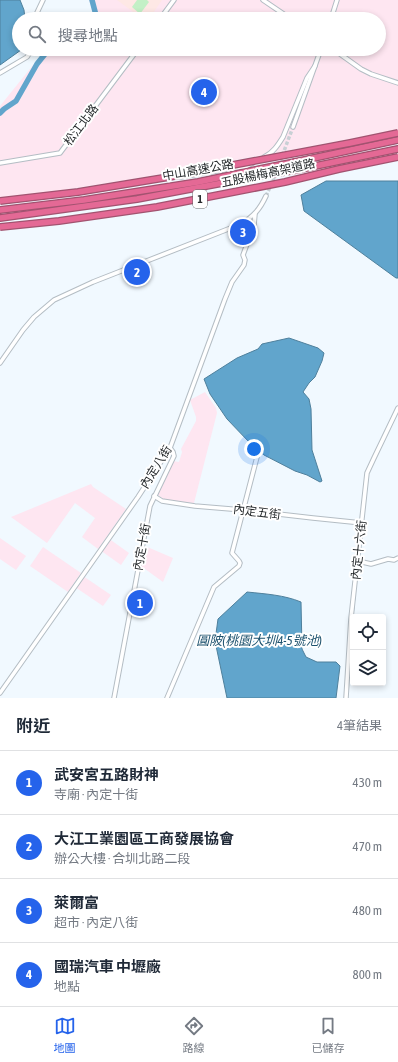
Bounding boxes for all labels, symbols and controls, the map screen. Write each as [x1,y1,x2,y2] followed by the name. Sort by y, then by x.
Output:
[12,12,386,56] search box
[26,23,48,45] icon: search
[58,27,118,44] text: 搜尋地點
[191,77,217,107] pin: 4
[61,102,101,148] street label: 松江北路
[220,156,316,190] street label: 五股楊梅高架道路
[161,157,235,183] street label: 中山高速公路
[193,190,207,208] road number: 1
[230,217,256,247] pin: 3
[124,257,150,287] pin: 2
[244,439,264,459] your location
[137,443,175,491] street label: 內定八街
[232,502,282,522] street label: 內定五街
[349,519,369,581] street label: 內定十六街
[131,522,153,572] street label: 內定十街
[127,588,153,618] pin: 1
[350,614,386,686] map controls
[350,614,386,650] button: locate
[196,633,322,648] water label: 圓陂(桃園大圳4-5號池)
[350,650,386,686] button: layers
[16,716,50,736] text: 附近
[337,718,382,733] text: 4筆結果
[54,766,159,783] text: 武安宮五路財神
[26,775,32,790] text: 1
[353,775,382,790] text: 430 m
[54,787,138,802] text: 寺廟 · 內定十街
[54,830,234,847] text: 大江工業園區工商發展協會
[26,839,32,854] text: 2
[353,839,382,854] text: 470 m
[54,851,190,866] text: 辦公大樓 · 合圳北路二段
[54,894,99,911] text: 萊爾富
[26,903,32,918] text: 3
[353,903,382,918] text: 480 m
[54,915,138,930] text: 超市 · 內定八街
[54,958,161,975] text: 國瑞汽車 中壢廠
[26,967,32,982] text: 4
[353,967,382,982] text: 800 m
[54,979,80,994] text: 地點
[54,1015,76,1055] tab: 地圖
[183,1015,205,1055] tab: 路線
[312,1015,345,1055] tab: 已儲存

